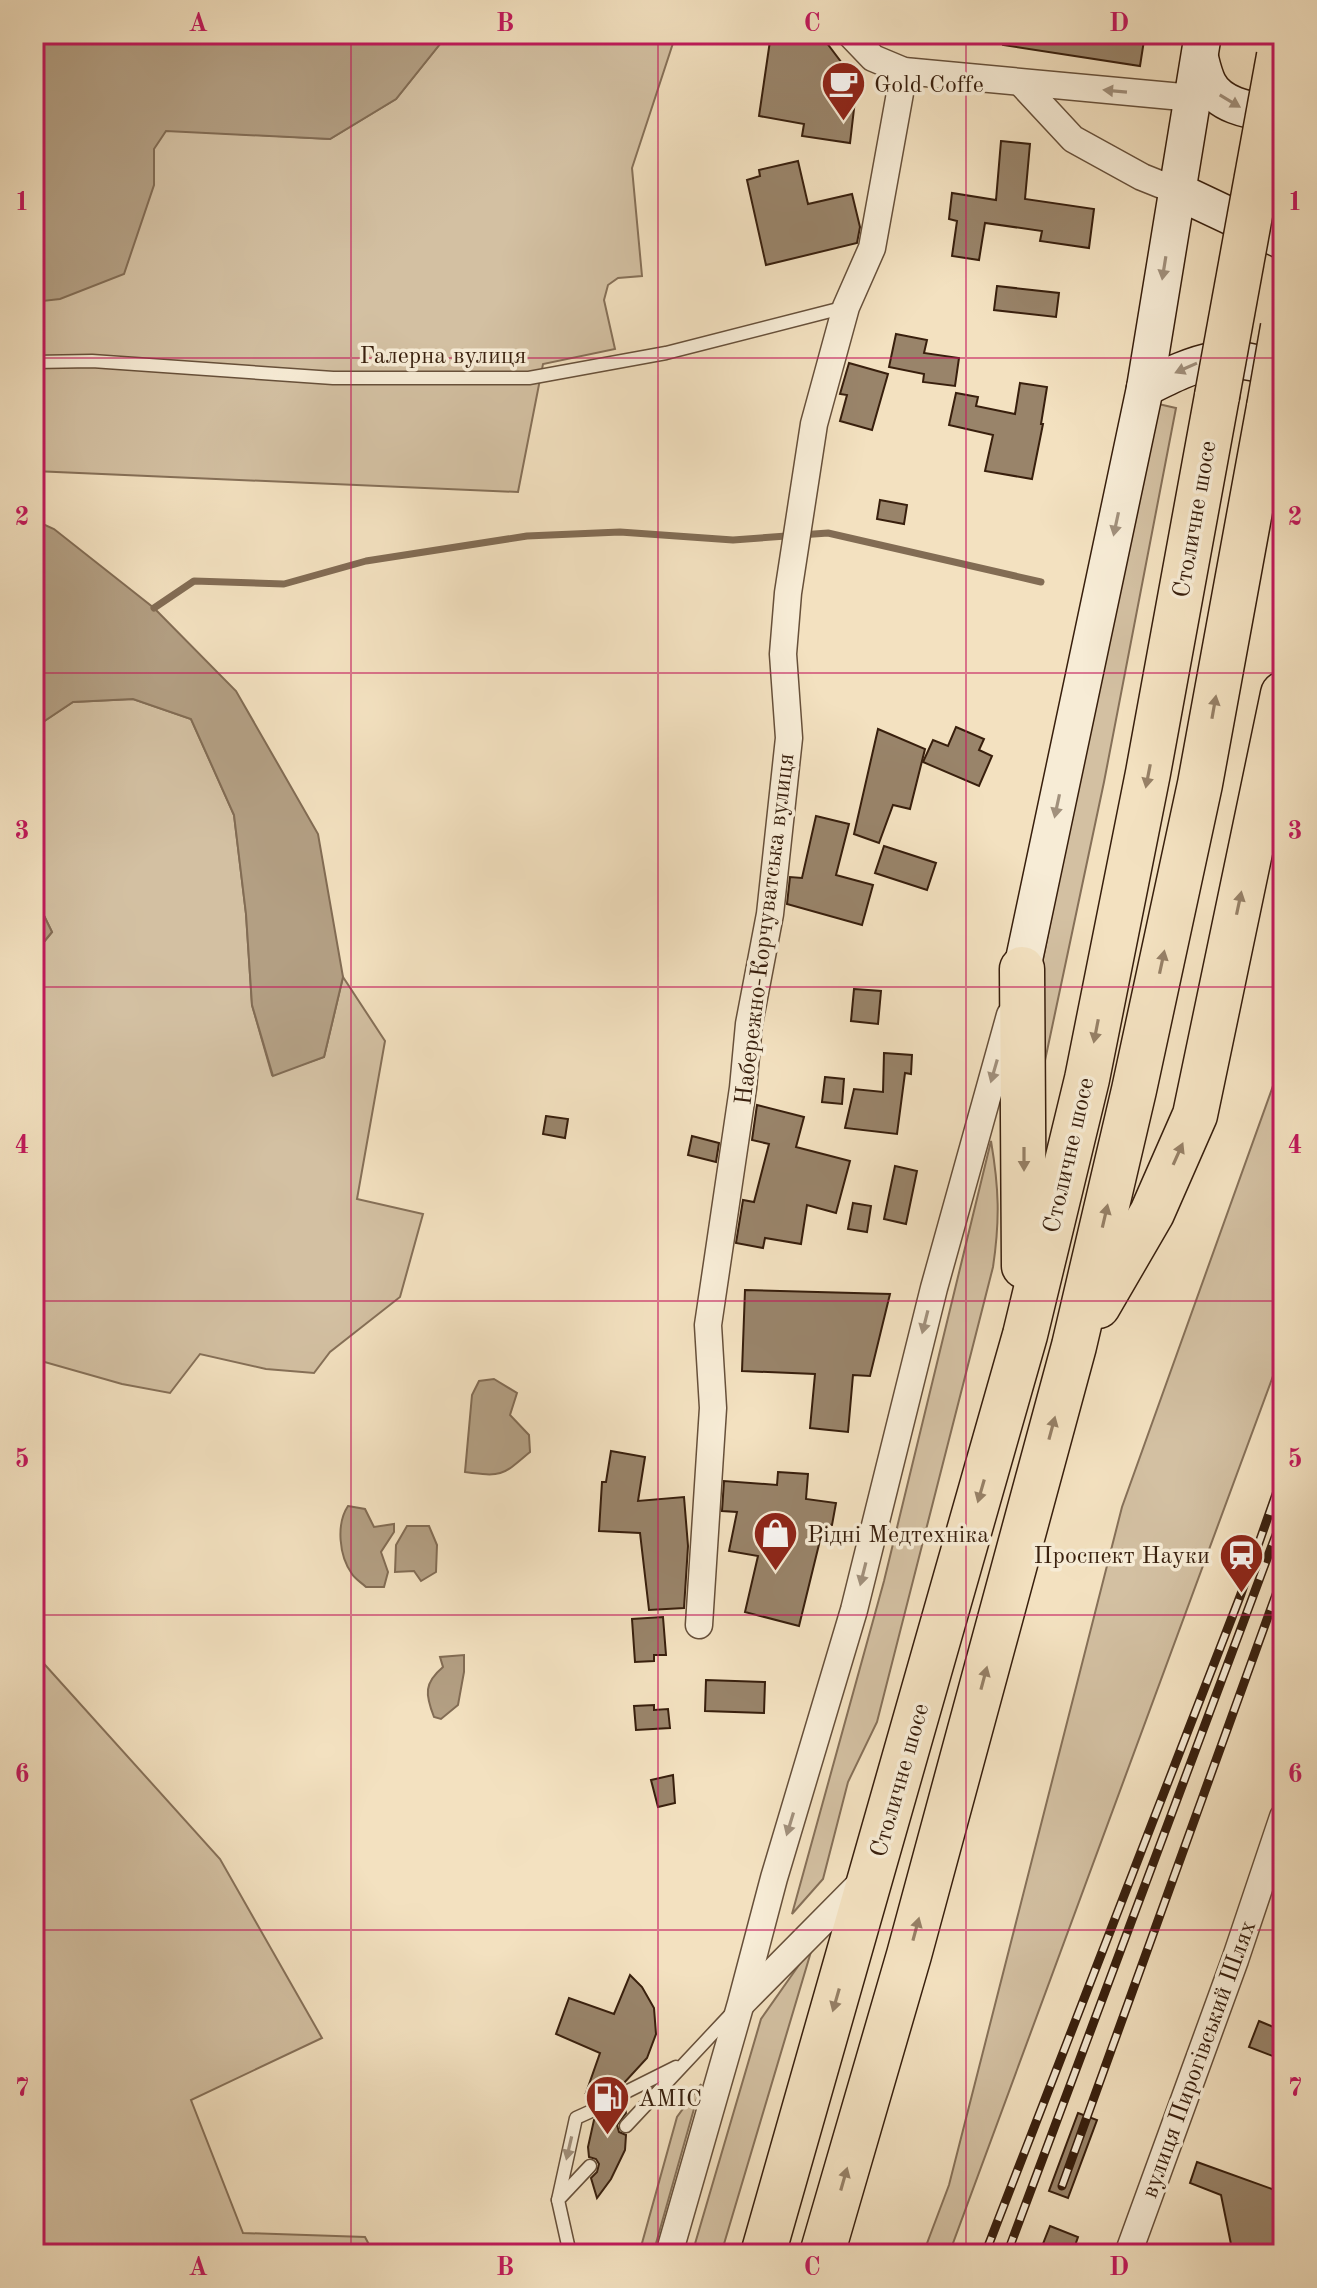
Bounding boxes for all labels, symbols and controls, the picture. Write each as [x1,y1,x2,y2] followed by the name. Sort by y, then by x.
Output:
[188,11,208,37] text: A
[496,11,514,37] text: B
[803,11,821,37] text: C
[1109,11,1129,37] text: D
[819,60,867,123] cafe icon: Gold Coffe
[874,74,984,98] place label: Gold Coffe
[1102,84,1127,97] one-way arrow
[1219,94,1241,108] one-way arrow
[14,190,30,216] text: 1
[1287,190,1303,216] text: 1
[1158,256,1170,281] one-way arrow
[360,345,526,369] street label: Галерна вулиця
[1174,362,1197,375] one-way arrow
[1170,439,1222,600] street label: Столичне шосе
[14,505,30,531] text: 2
[1287,505,1303,531] text: 2
[1109,511,1122,536] one-way arrow
[1209,694,1221,719] one-way arrow
[732,752,799,1106] street label: Набережно-Корчуватська вулиця
[1141,764,1154,789] one-way arrow
[1050,793,1063,818] one-way arrow
[14,819,30,845] text: 3
[1287,819,1303,845] text: 3
[1233,890,1246,915] one-way arrow
[1156,949,1169,974] one-way arrow
[1090,1018,1102,1043] one-way arrow
[987,1059,1000,1083] one-way arrow
[1040,1075,1100,1236] street label: Столичне шосе
[14,1133,30,1159] text: 4
[1287,1133,1303,1159] text: 4
[1171,1142,1184,1166] one-way arrow
[1017,1147,1030,1172] one-way arrow
[1099,1203,1112,1228] one-way arrow
[919,1309,931,1334] one-way arrow
[1047,1415,1059,1440] one-way arrow
[14,1447,30,1473] text: 5
[1287,1447,1303,1473] text: 5
[974,1479,986,1504] one-way arrow
[752,1510,800,1573] shop icon: Рідні Медтехніка
[807,1524,989,1548] place label: Рідні Медтехніка
[1217,1531,1265,1594] station icon: Проспект Науки
[1034,1545,1210,1569] place label: Проспект Науки
[857,1562,869,1587] one-way arrow
[979,1666,991,1691] one-way arrow
[867,1701,934,1860] street label: Столичне шосе
[14,1762,30,1788] text: 6
[1287,1762,1303,1788] text: 6
[783,1812,796,1836] one-way arrow
[910,1917,923,1941] one-way arrow
[1138,1918,1261,2202] street label: вулиця Пирогівський Шлях
[829,1988,842,2012] one-way arrow
[583,2074,631,2137] fuel station icon: AMIC
[14,2076,30,2102] text: 7
[1287,2076,1303,2102] text: 7
[638,2088,702,2112] place label: AMIC
[563,2136,575,2161] one-way arrow
[838,2167,851,2191] one-way arrow
[188,2255,208,2281] text: A
[496,2255,514,2281] text: B
[803,2255,821,2281] text: C
[1109,2255,1129,2281] text: D

